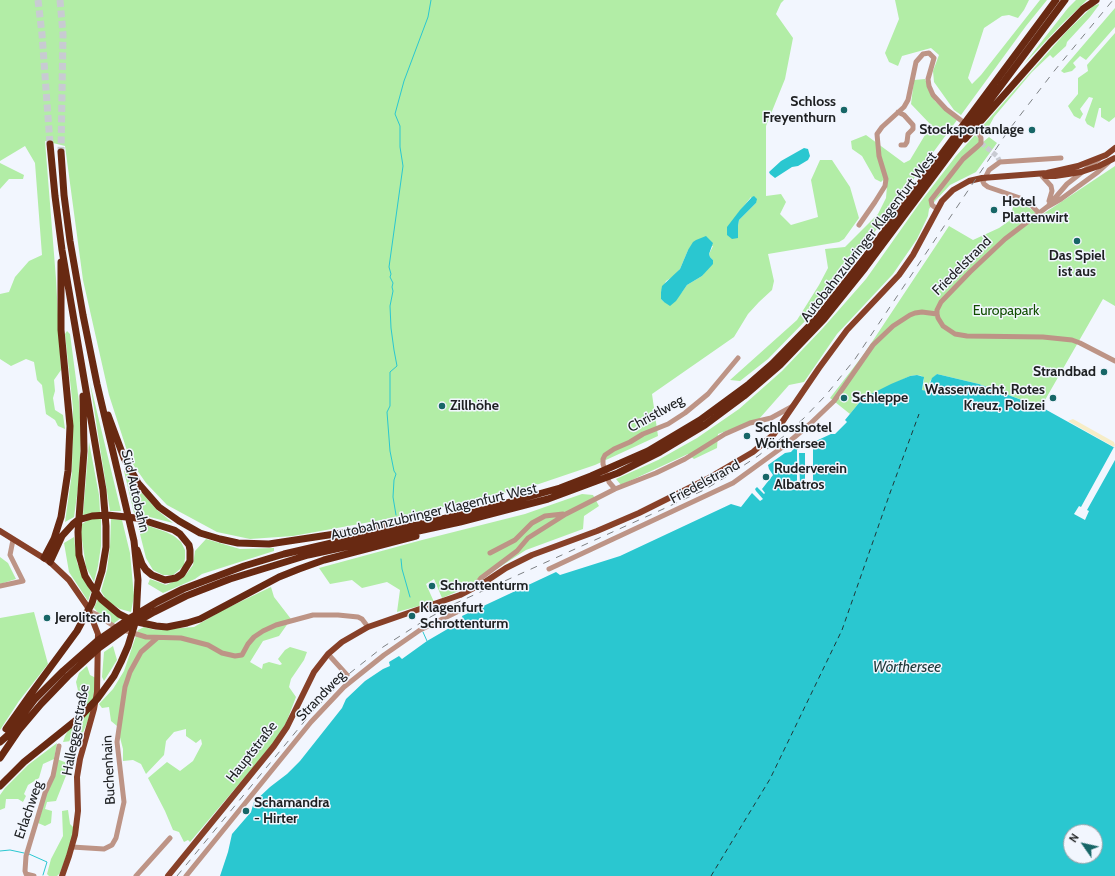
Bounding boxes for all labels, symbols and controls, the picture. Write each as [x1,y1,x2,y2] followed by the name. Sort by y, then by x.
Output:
[763,94,836,126] place label: Schloss Freyenthurn
[839,105,849,115] marker: Schloss Freyenthurn
[919,122,1024,138] place label: Stocksportanlage
[1027,125,1037,135] marker: Stocksportanlage
[797,149,941,325] street label: Autobahnzubringer Klagenfurt West
[1002,194,1068,226] place label: Hotel Plattenwirt
[989,205,999,215] marker: Hotel Plattenwirt
[929,233,995,299] street label: Friedelstrand
[1072,236,1082,246] marker: Das Spiel ist aus
[1049,248,1105,280] place label: Das Spiel ist aus
[973,303,1039,319] park label: Europapark
[1033,364,1096,380] place label: Strandbad
[1099,367,1109,377] marker: Strandbad
[925,382,1045,414] place label: Wasserwacht, Rotes Kreuz, Polizei
[852,390,908,406] place label: Schleppe
[625,392,687,436] street label: Christlweg
[839,393,849,403] marker: Schleppe
[1048,393,1058,403] marker: Wasserwacht, Rotes Kreuz, Polizei
[450,398,499,414] place label: Zillhöhe
[437,401,447,411] marker: Zillhöhe
[755,420,832,452] place label: Schlosshotel Wörthersee
[742,431,752,441] marker: Schlosshotel Wörthersee
[117,448,153,534] street label: Süd Autobahn
[667,457,743,507] street label: Friedelstrand
[774,461,847,494] place label: Ruderverein Albatros
[761,472,771,482] marker: Ruderverein Albatros
[329,480,539,544] street label: Autobahnzubringer Klagenfurt West
[440,578,528,594] place label: Schrottenturm
[427,581,437,591] marker: Schrottenturm
[420,600,508,632] place label: Klagenfurt Schrottenturm
[55,610,110,626] place label: Jerolitsch
[407,611,417,621] marker: Klagenfurt Schrottenturm
[42,613,52,623] marker: Jerolitsch
[873,659,941,677] water label: Wörthersee
[293,667,349,725] street label: Strandweg
[59,683,93,777] street label: Halleggerstraße
[223,718,281,786] street label: Hauptstraße
[99,735,119,805] street label: Buchenhain
[11,779,47,841] street label: Erlachweg
[254,795,330,828] place label: Schamandra - Hirter
[241,806,251,816] marker: Schamandra - Hirter
[1063,824,1103,864] north arrow
[1066,831,1082,845] text: N

